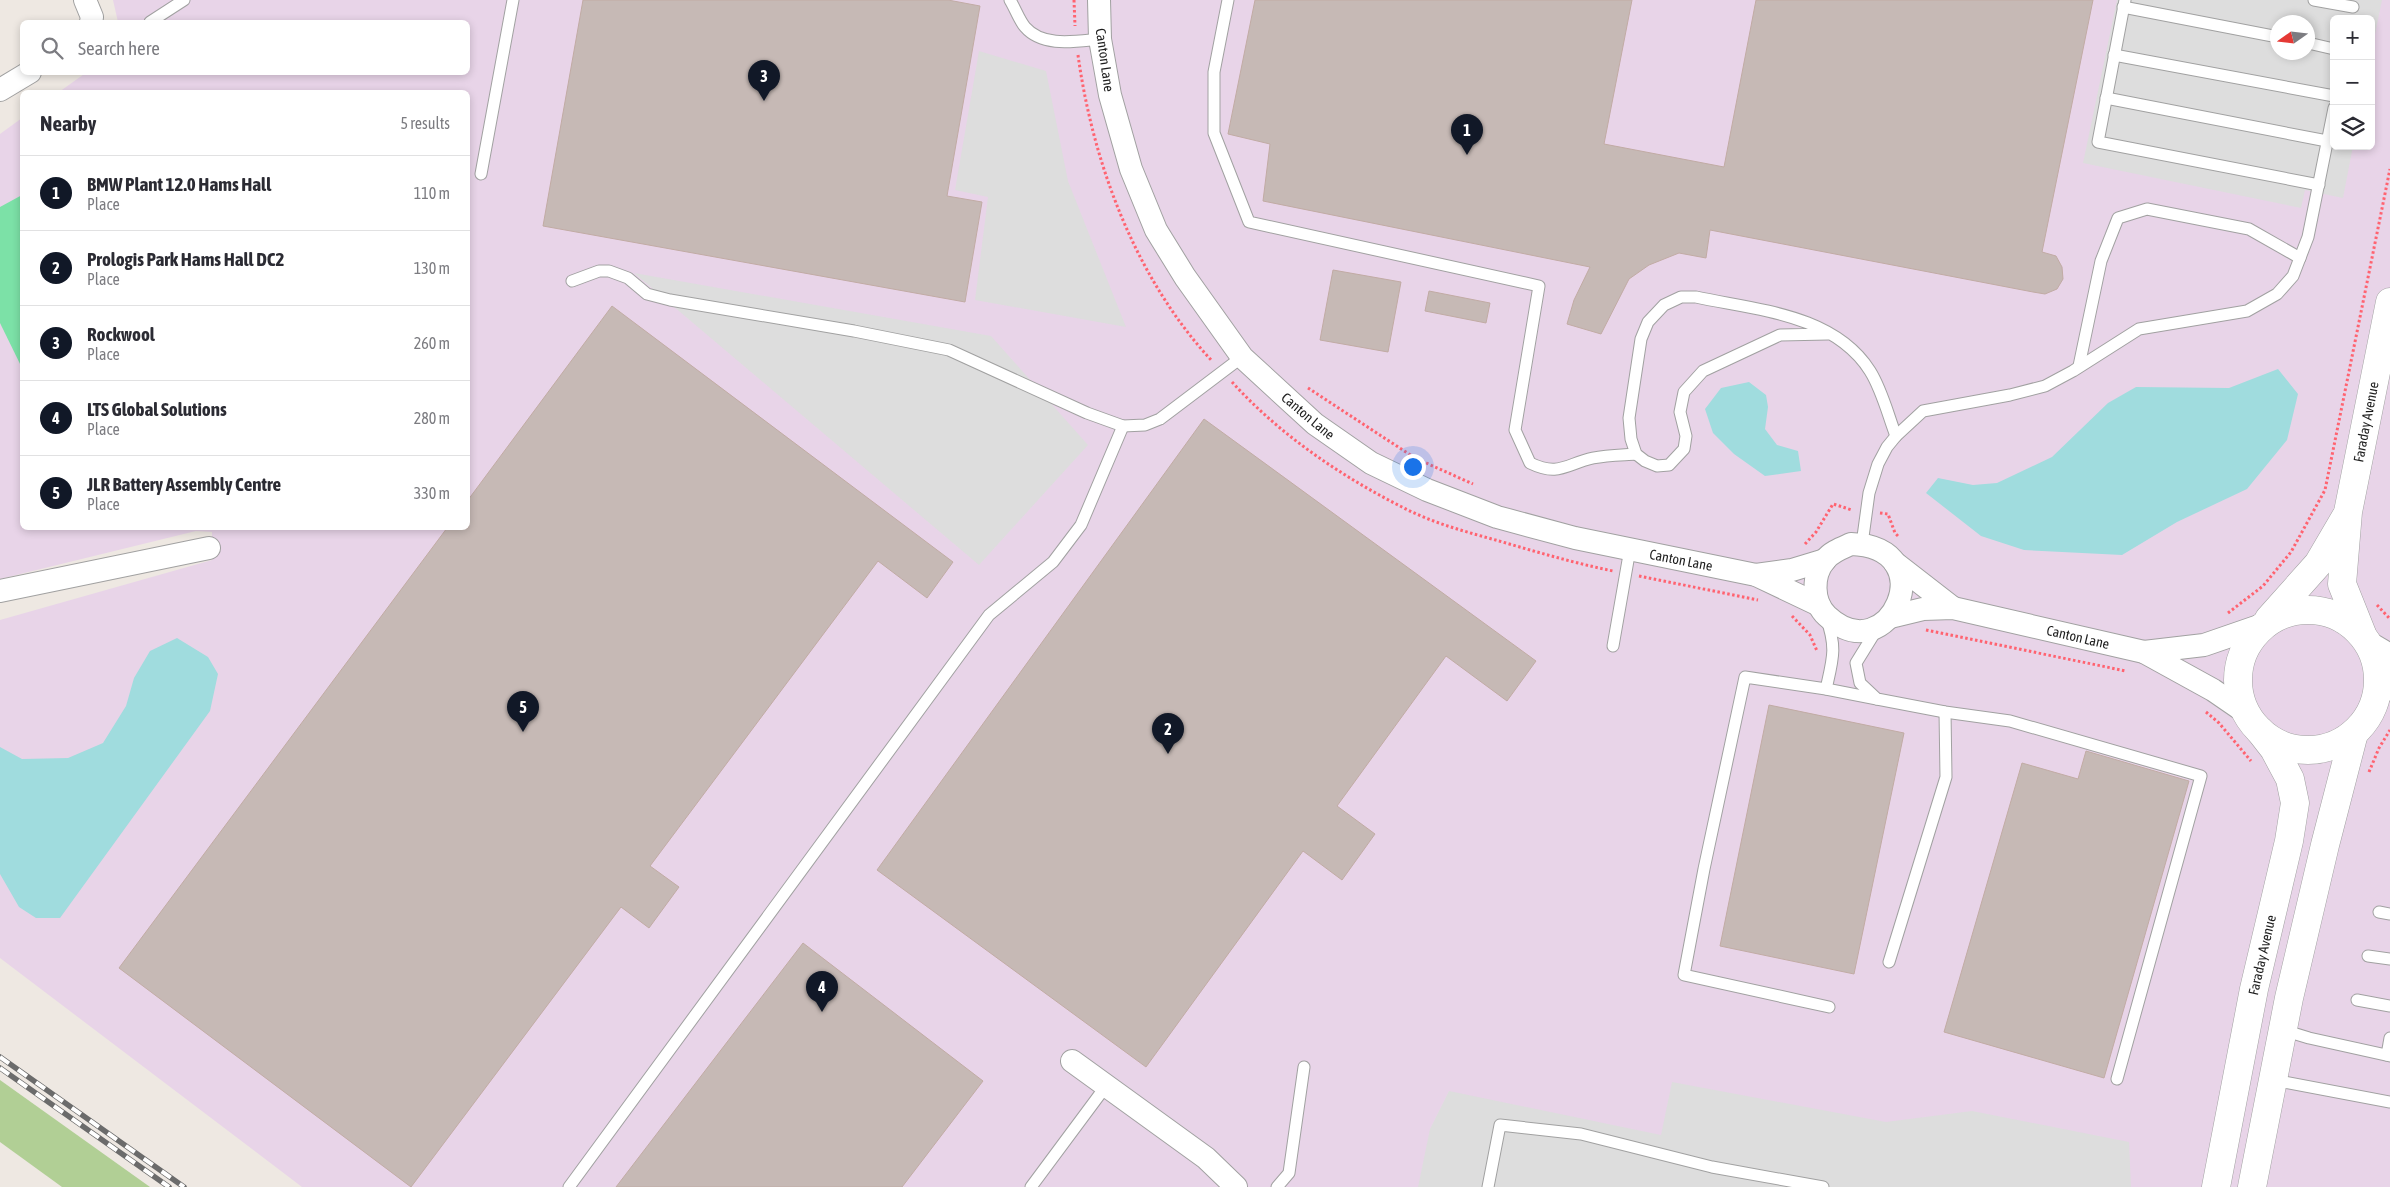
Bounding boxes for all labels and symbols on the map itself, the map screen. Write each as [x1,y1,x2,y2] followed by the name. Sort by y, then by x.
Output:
[2270,15,2315,60] north arrow
[1093,27,1117,93] street label: Canton Lane
[748,60,780,101] pin: 3
[1451,114,1483,155] pin: 1
[2350,380,2382,464] street label: Faraday Avenue
[1278,389,1338,443] street label: Canton Lane
[1400,454,1426,480] your location
[1648,546,1714,574] street label: Canton Lane
[2045,622,2111,652] street label: Canton Lane
[507,691,539,732] pin: 5
[1152,713,1184,754] pin: 2
[2245,913,2279,997] street label: Faraday Avenue
[806,971,838,1012] pin: 4

